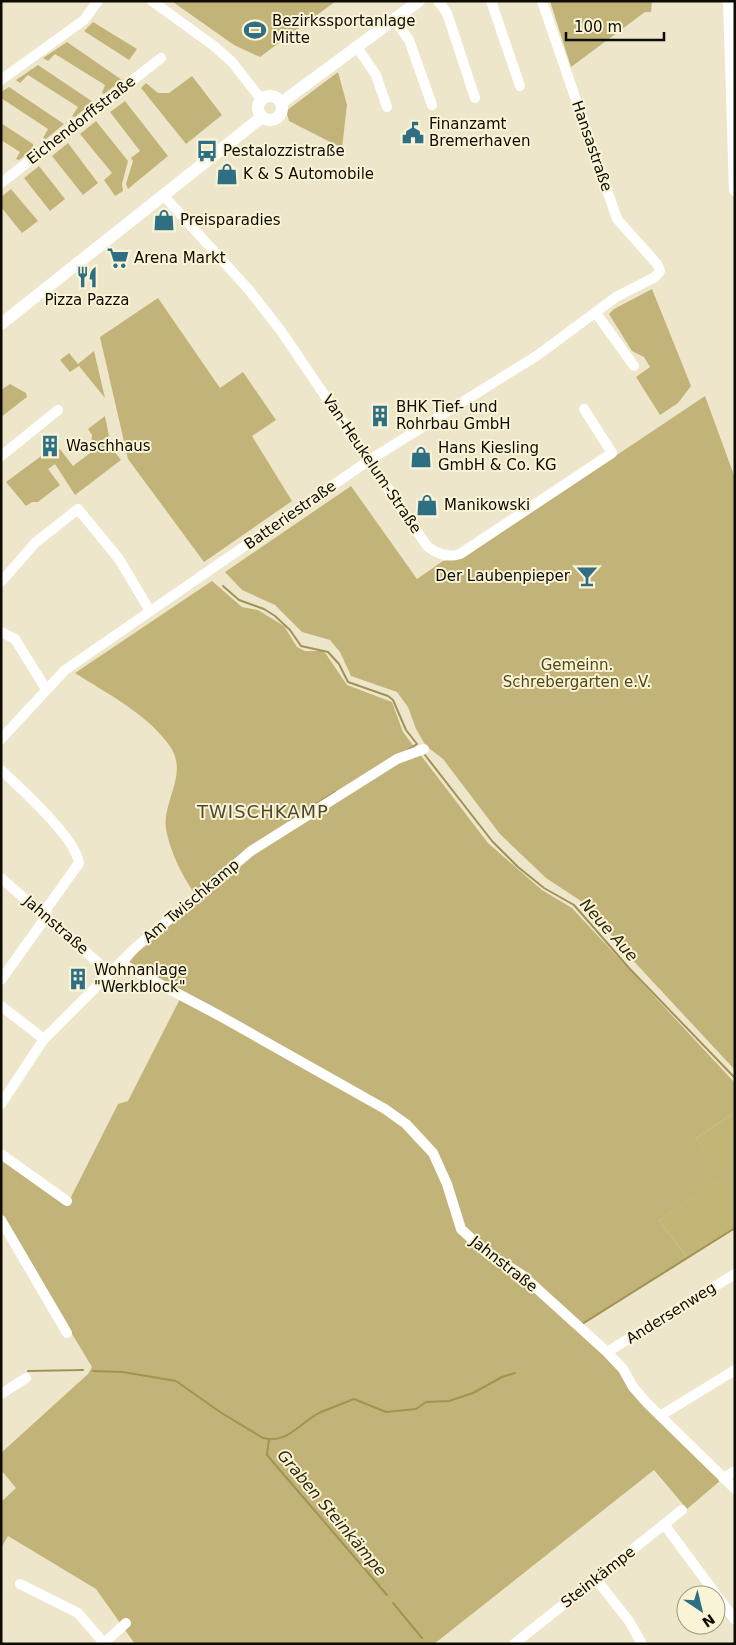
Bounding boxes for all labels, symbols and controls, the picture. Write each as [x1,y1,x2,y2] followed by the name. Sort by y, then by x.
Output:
[566,10,664,42] scale bar
[272,12,416,47] place label: Bezirkssportanlage Mitte
[242,17,268,43] sports icon: Bezirkssportanlage Mitte
[574,18,622,36] text: 100 m
[23,72,139,168] street label: Eichendorffstraße
[568,98,616,194] street label: Hansastraße
[429,115,530,150] place label: Finanzamt Bremerhaven
[400,120,426,146] public building icon: Finanzamt Bremerhaven
[194,138,220,164] bus stop icon: Pestalozzistraße
[223,142,345,160] place label: Pestalozzistraße
[214,161,240,187] shop icon: K & S Automobile
[243,165,374,183] place label: K & S Automobile
[151,207,177,233] shop icon: Preisparadies
[180,211,281,229] place label: Preisparadies
[105,245,131,271] supermarket icon: Arena Markt
[134,249,226,267] place label: Arena Markt
[74,264,100,290] restaurant icon: Pizza Pazza
[44,291,130,309] place label: Pizza Pazza
[319,391,425,537] street label: Van-Heukelum-Straße
[396,398,511,433] place label: BHK Tief- und Rohrbau GmbH
[367,403,393,429] building icon: BHK Tief- und Rohrbau GmbH
[37,433,63,459] building icon: Waschhaus
[66,437,151,455] place label: Waschhaus
[438,439,557,474] place label: Hans Kiesling GmbH & Co. KG
[408,444,434,470] shop icon: Hans Kiesling GmbH & Co. KG
[241,477,339,553] street label: Batteriestraße
[414,492,440,518] shop icon: Manikowski
[444,496,530,514] place label: Manikowski
[574,563,600,589] bar icon: Der Laubenpieper
[435,567,571,585] place label: Der Laubenpieper
[503,656,651,691] park label: Gemeinn. Schrebergarten e.V.
[196,801,329,822] district label: TWISCHKAMP
[139,856,243,946] street label: Am Twischkamp
[19,891,92,958] street label: Jahnstraße
[576,895,642,965] water label: Neue Aue
[94,961,187,996] place label: Wohnanlage "Werkblock"
[65,966,91,992] building icon: Wohnanlage "Werkblock"
[466,1232,541,1296] street label: Jahnstraße
[623,1278,719,1348] street label: Andersenweg
[273,1446,391,1580] water label: Graben Steinkämpe
[557,1542,639,1612] street label: Steinkämpe
[676,1585,726,1635] north arrow
[699,1611,718,1631] text: N

